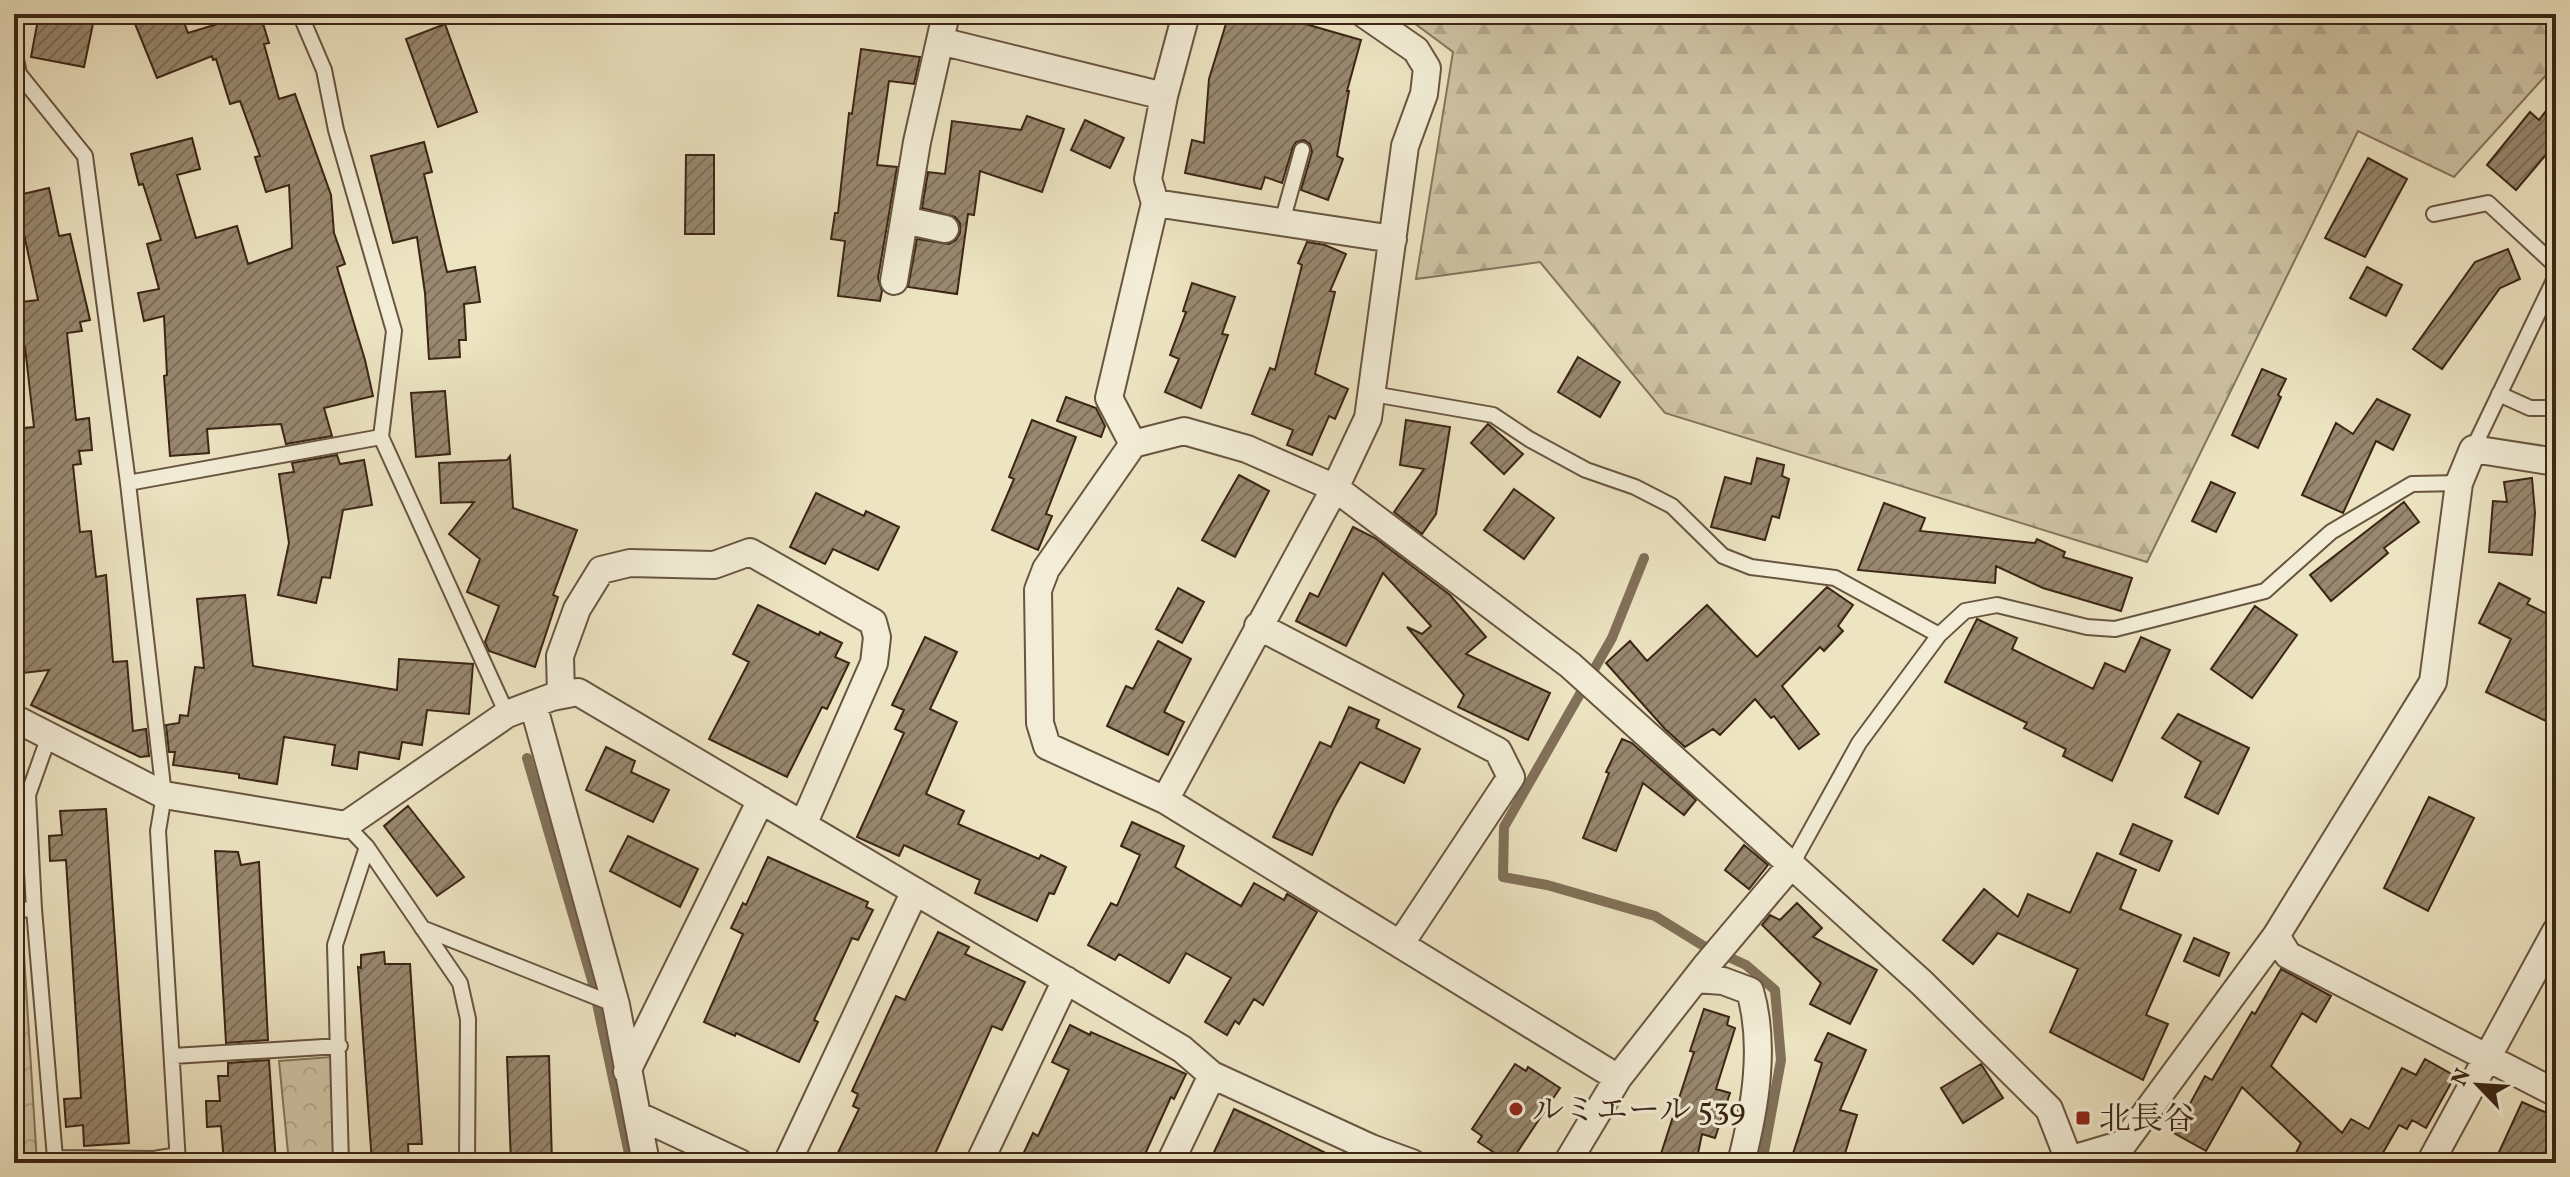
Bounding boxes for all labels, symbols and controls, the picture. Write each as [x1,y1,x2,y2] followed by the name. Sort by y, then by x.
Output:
[2438,1045,2518,1125] north arrow
[2445,1064,2480,1091] text: N
[1532,1090,1746,1134] place label: ルミエール 539
[2099,1099,2195,1143] place label: 北長谷
[1507,1100,1525,1118] marker: ルミエール 539
[2074,1109,2092,1127] marker: 北長谷

